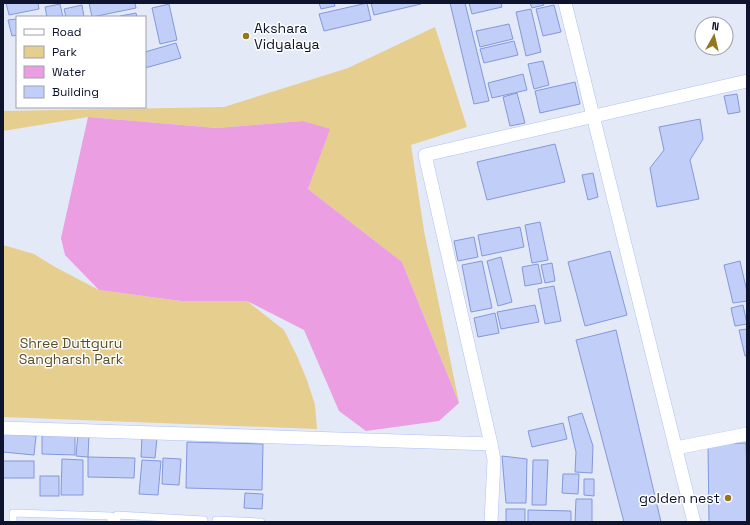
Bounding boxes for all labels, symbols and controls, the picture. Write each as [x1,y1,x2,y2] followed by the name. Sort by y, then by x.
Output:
[16,16,146,108] legend
[694,16,734,56] north arrow
[254,19,320,53] place label: Akshara Vidyalaya
[711,19,720,34] text: N
[52,24,81,40] text: Road
[241,31,251,41] marker: Akshara Vidyalaya
[52,44,77,60] text: Park
[52,64,86,80] text: Water
[52,84,99,100] text: Building
[19,334,124,368] park label: Shree Duttguru Sangharsh Park
[639,489,720,507] place label: golden nest
[723,493,733,503] marker: golden nest

